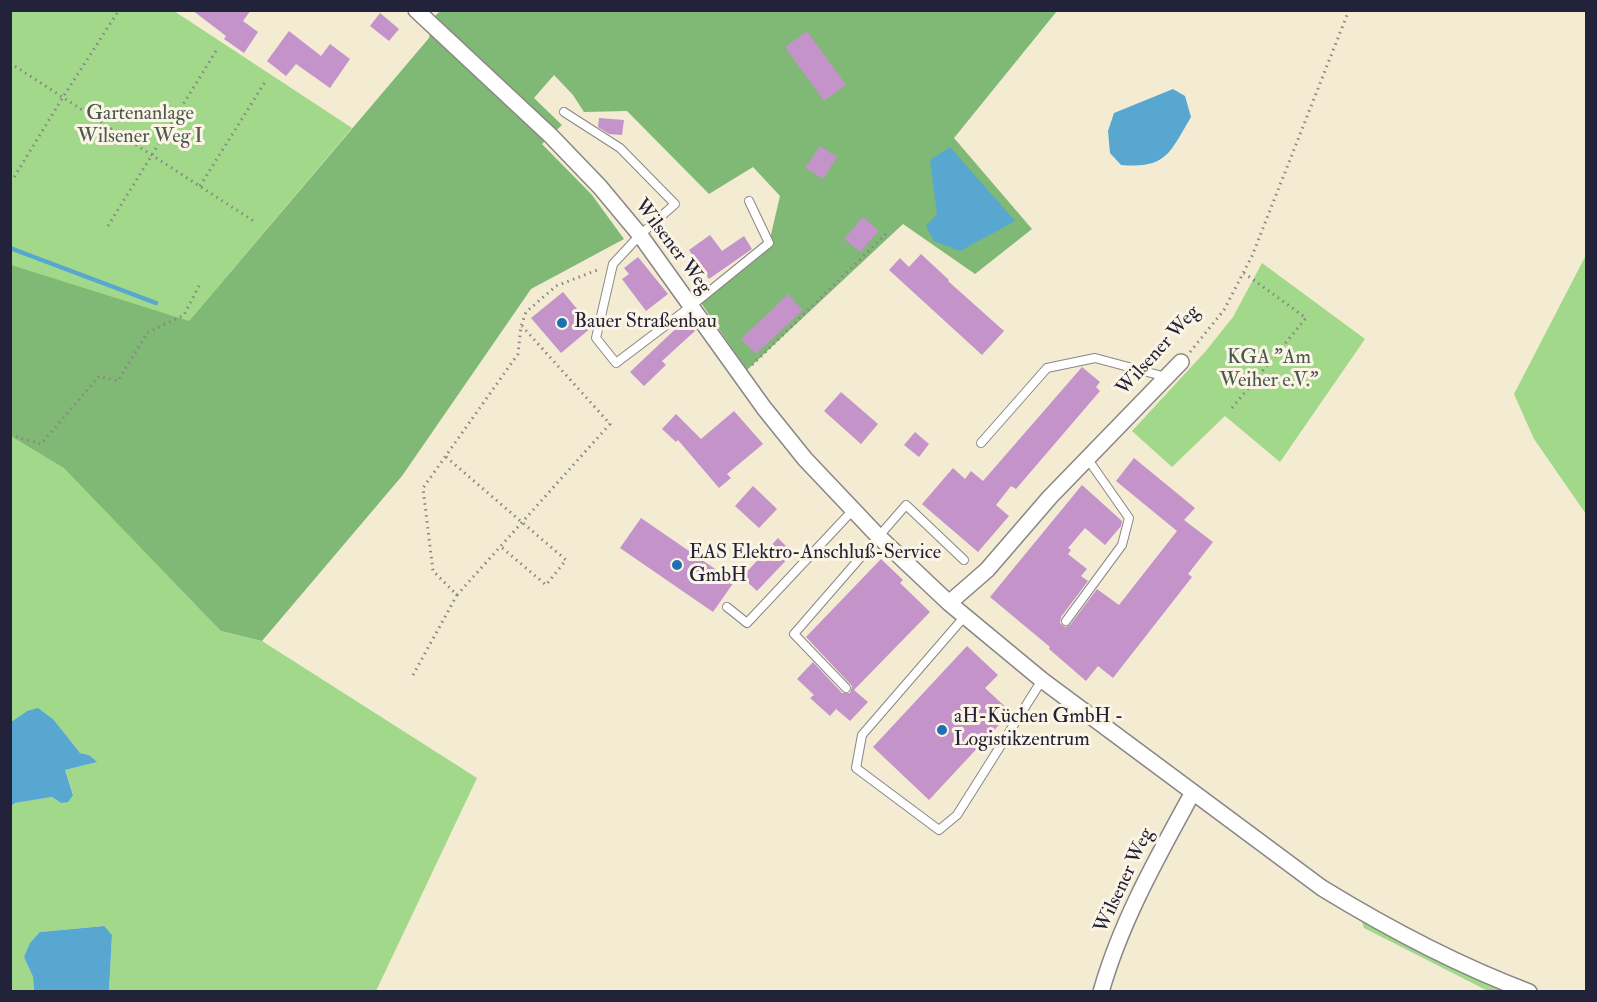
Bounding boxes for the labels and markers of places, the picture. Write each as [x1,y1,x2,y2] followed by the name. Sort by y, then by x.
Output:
[574,311,717,335] place label: Bauer Straßenbau
[555,316,569,330] marker: Bauer Straßenbau
[689,542,941,589] place label: EAS Elektro-Anschluß-Service GmbH
[670,558,684,572] marker: EAS Elektro-Anschluß-Service GmbH
[954,706,1123,753] place label: aH-Küchen GmbH - Logistikzentrum
[935,723,949,737] marker: aH-Küchen GmbH - Logistikzentrum

